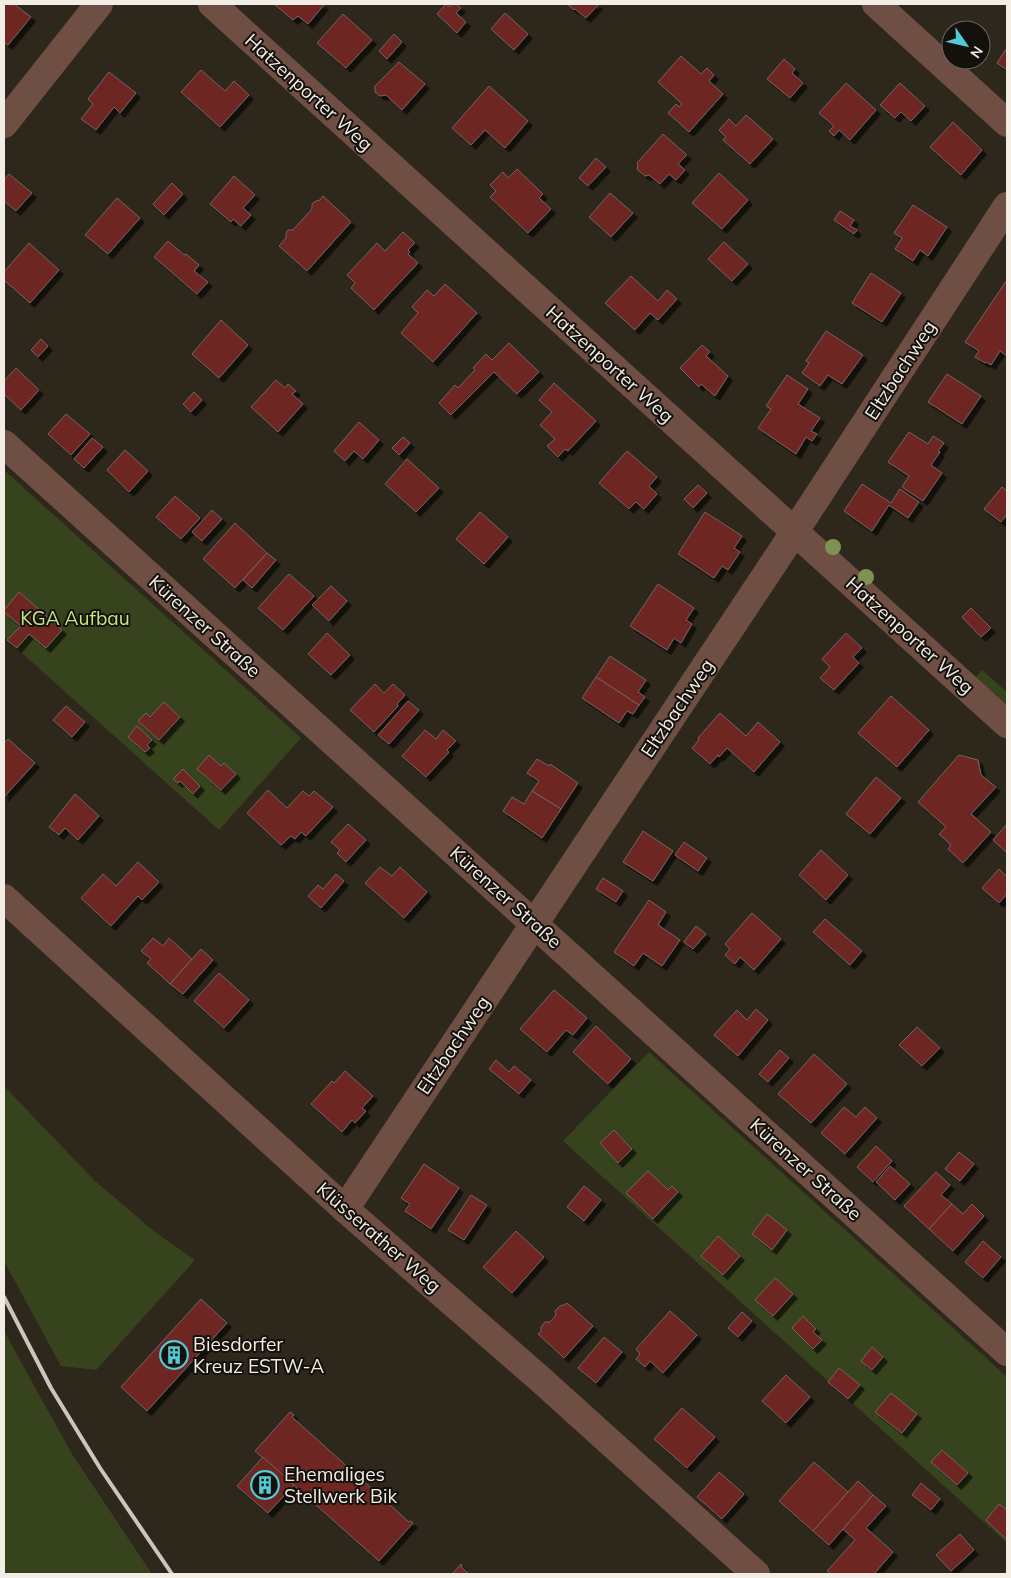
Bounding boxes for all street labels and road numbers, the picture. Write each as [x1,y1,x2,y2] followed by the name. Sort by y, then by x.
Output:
[240,28,378,156] street label: Hatzenporter Weg
[541,300,679,428] street label: Hatzenporter Weg
[859,316,941,424] street label: Eltzbachweg
[144,570,266,682] street label: Kürenzer Straße
[841,571,979,699] street label: Hatzenporter Weg
[635,654,719,762] street label: Eltzbachweg
[445,841,567,953] street label: Kürenzer Straße
[411,991,495,1099] street label: Eltzbachweg
[745,1113,867,1225] street label: Kürenzer Straße
[312,1177,446,1297] street label: Klüsserather Weg

